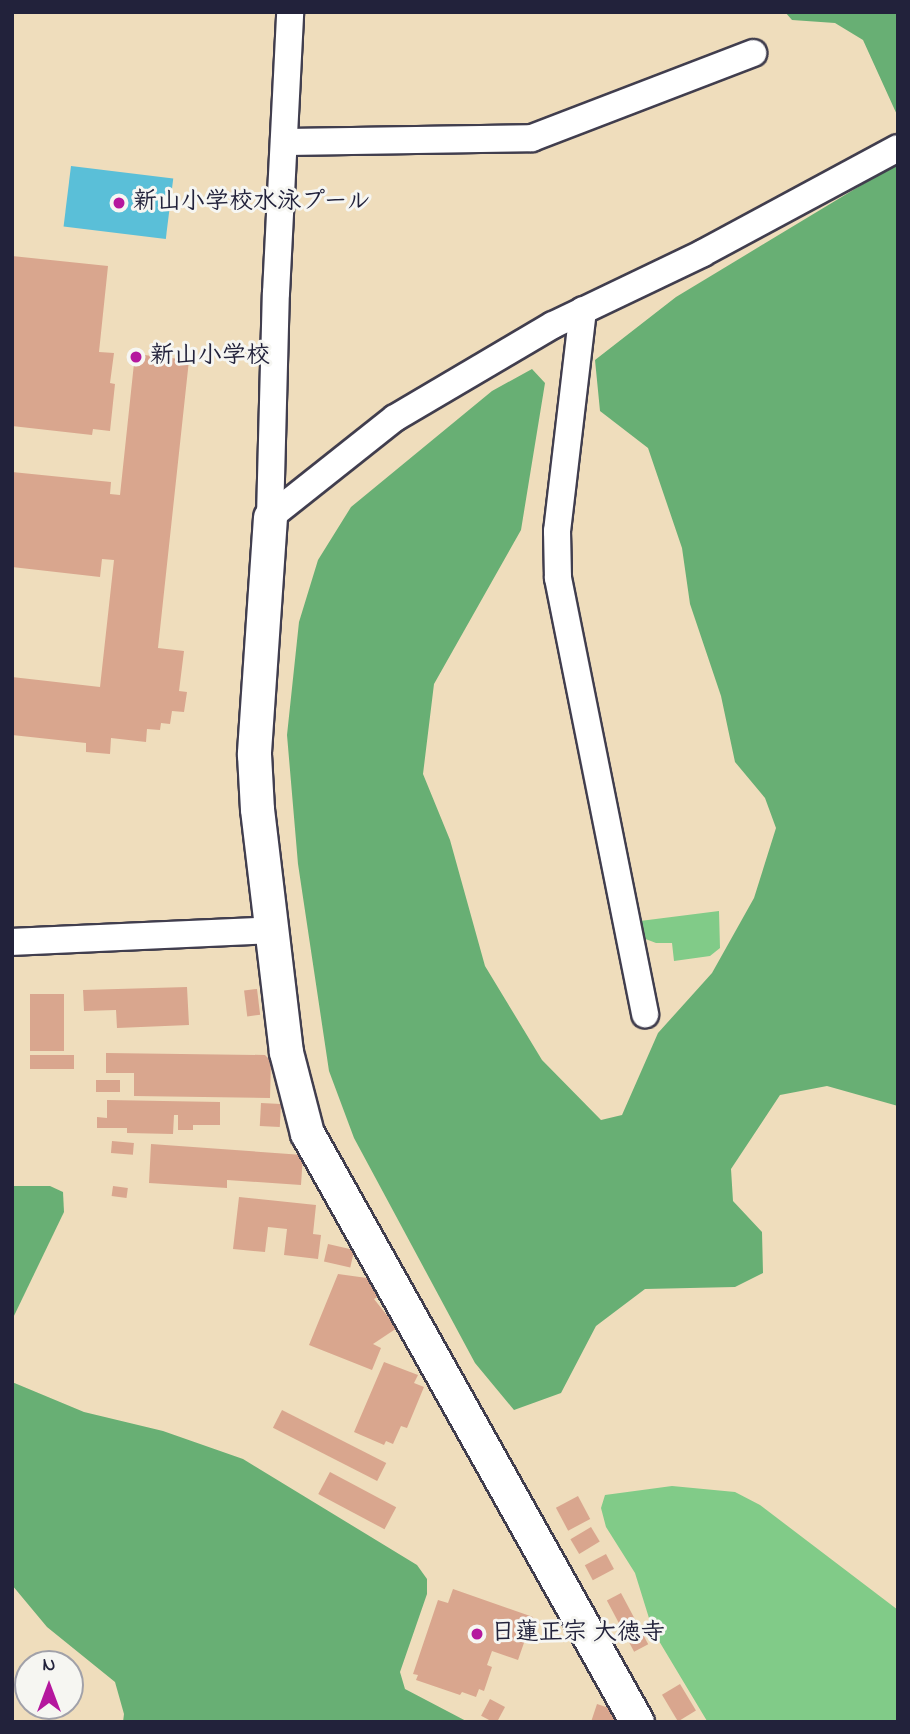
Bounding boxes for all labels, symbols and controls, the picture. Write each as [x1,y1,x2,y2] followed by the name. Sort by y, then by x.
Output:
[133,189,372,217] place label: 新山小学校水泳プール
[111,195,127,211] marker: 新山小学校水泳プール
[150,343,270,371] place label: 新山小学校
[128,349,144,365] marker: 新山小学校
[491,1620,665,1648] place label: 日蓮正宗 大徳寺
[469,1626,485,1642] marker: 日蓮正宗 大徳寺
[14,1650,84,1720] north arrow
[43,1652,55,1679] text: N

